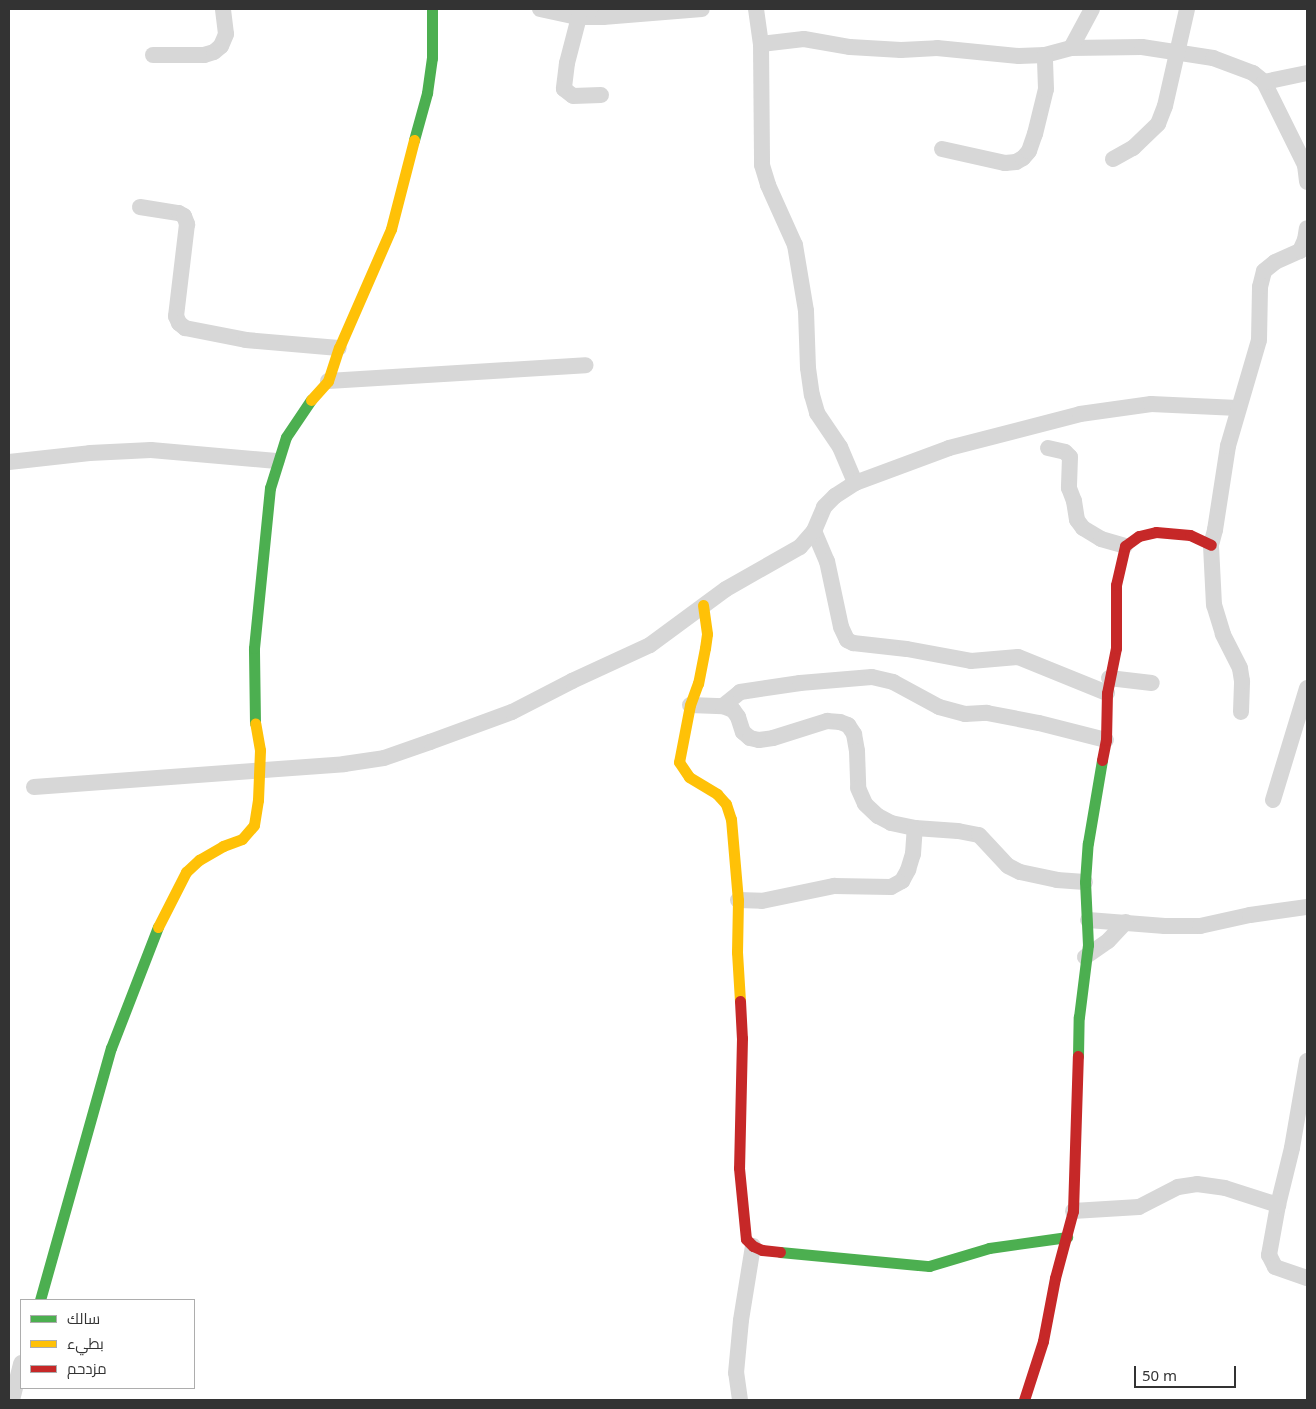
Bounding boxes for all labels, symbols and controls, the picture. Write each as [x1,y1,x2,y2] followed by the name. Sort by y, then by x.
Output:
[20,1299,195,1389] legend
[67,1308,100,1328] text: سالك
[67,1333,104,1353] text: بطيء
[1136,1356,1238,1388] scale bar
[67,1358,107,1378] text: مزدحم
[1142,1365,1177,1385] text: 50 m

